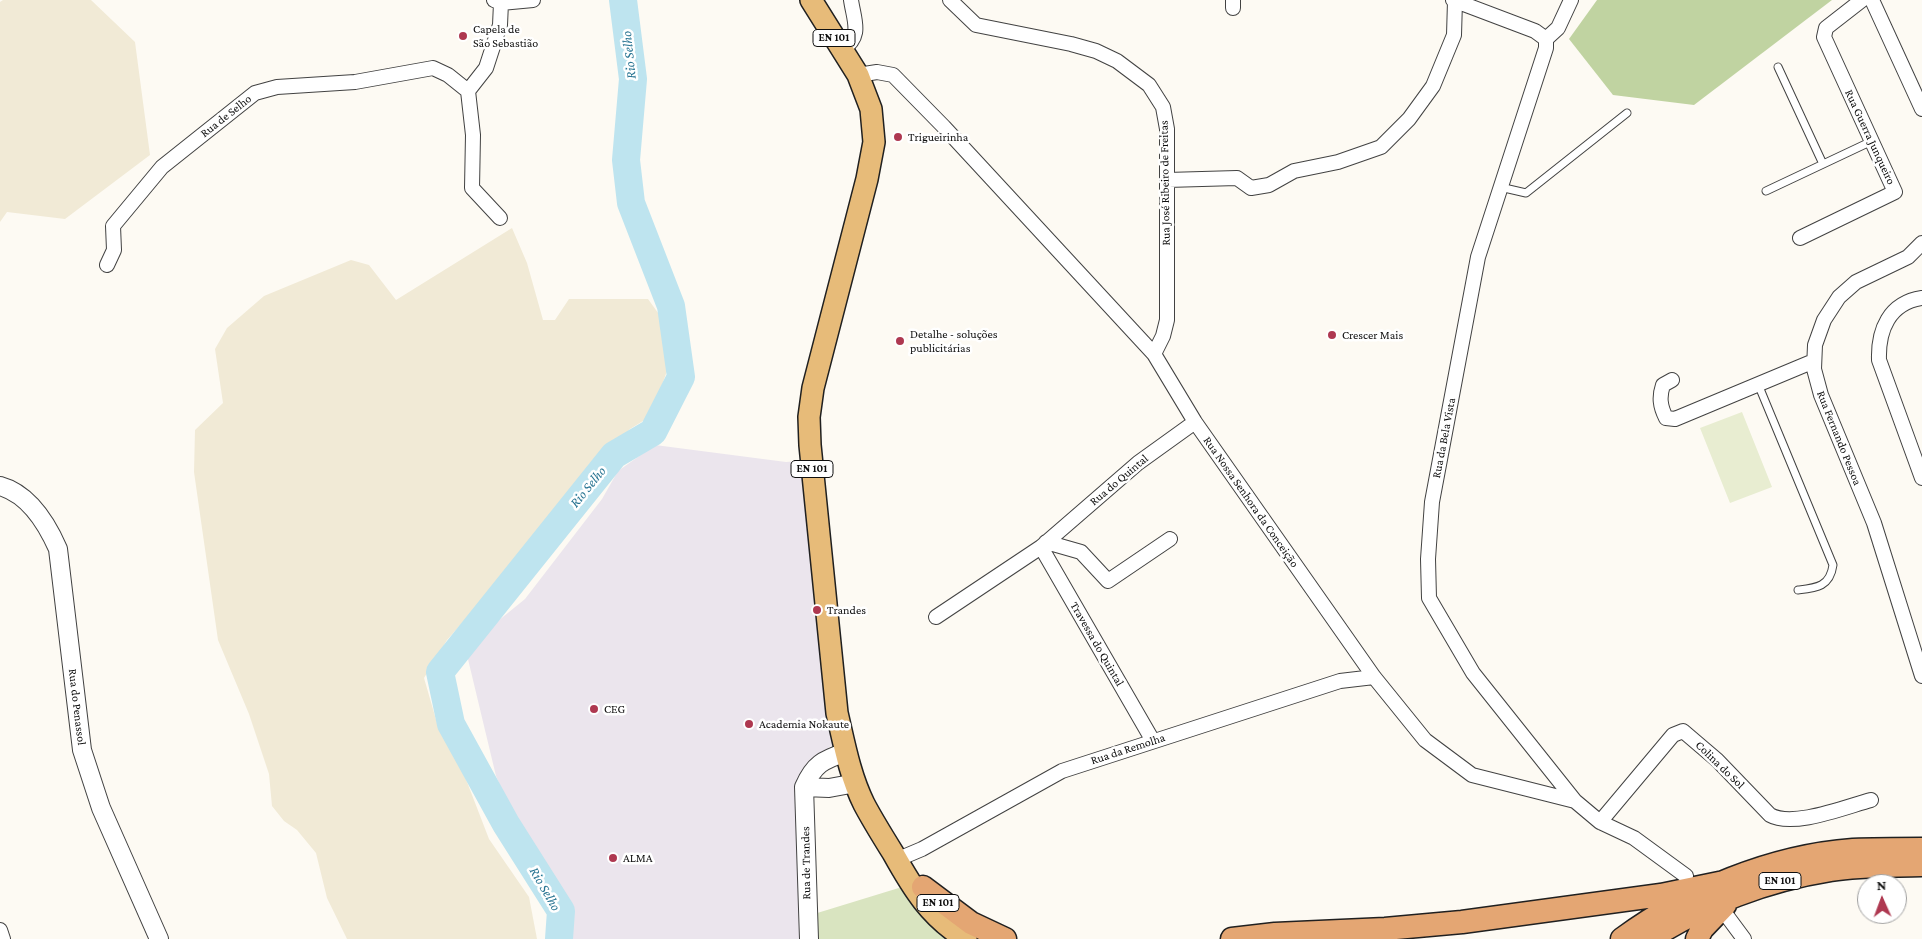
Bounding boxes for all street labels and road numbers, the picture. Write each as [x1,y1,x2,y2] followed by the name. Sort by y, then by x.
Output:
[813,29,855,46] road number: EN 101
[1842,87,1898,187] street label: Rua Guerra Junqueiro
[198,92,254,140] street label: Rua de Selho
[1157,120,1173,246] street label: Rua José Ribeiro de Freitas
[1813,389,1865,487] street label: Rua Fernando Pessoa
[1429,397,1459,479] street label: Rua da Bela Vista
[1200,434,1302,570] street label: Rua Nossa Senhora da Conceição
[1087,451,1151,509] street label: Rua do Quintal
[791,460,833,478] road number: EN 101
[1067,599,1127,689] street label: Travessa do Quintal
[65,668,89,746] street label: Rua do Penassol
[1089,730,1167,768] street label: Rua da Remolha
[1692,738,1748,792] street label: Colina do Sol
[798,826,814,900] street label: Rua de Trandes
[1759,872,1801,889] road number: EN 101
[917,894,959,911] road number: EN 101

